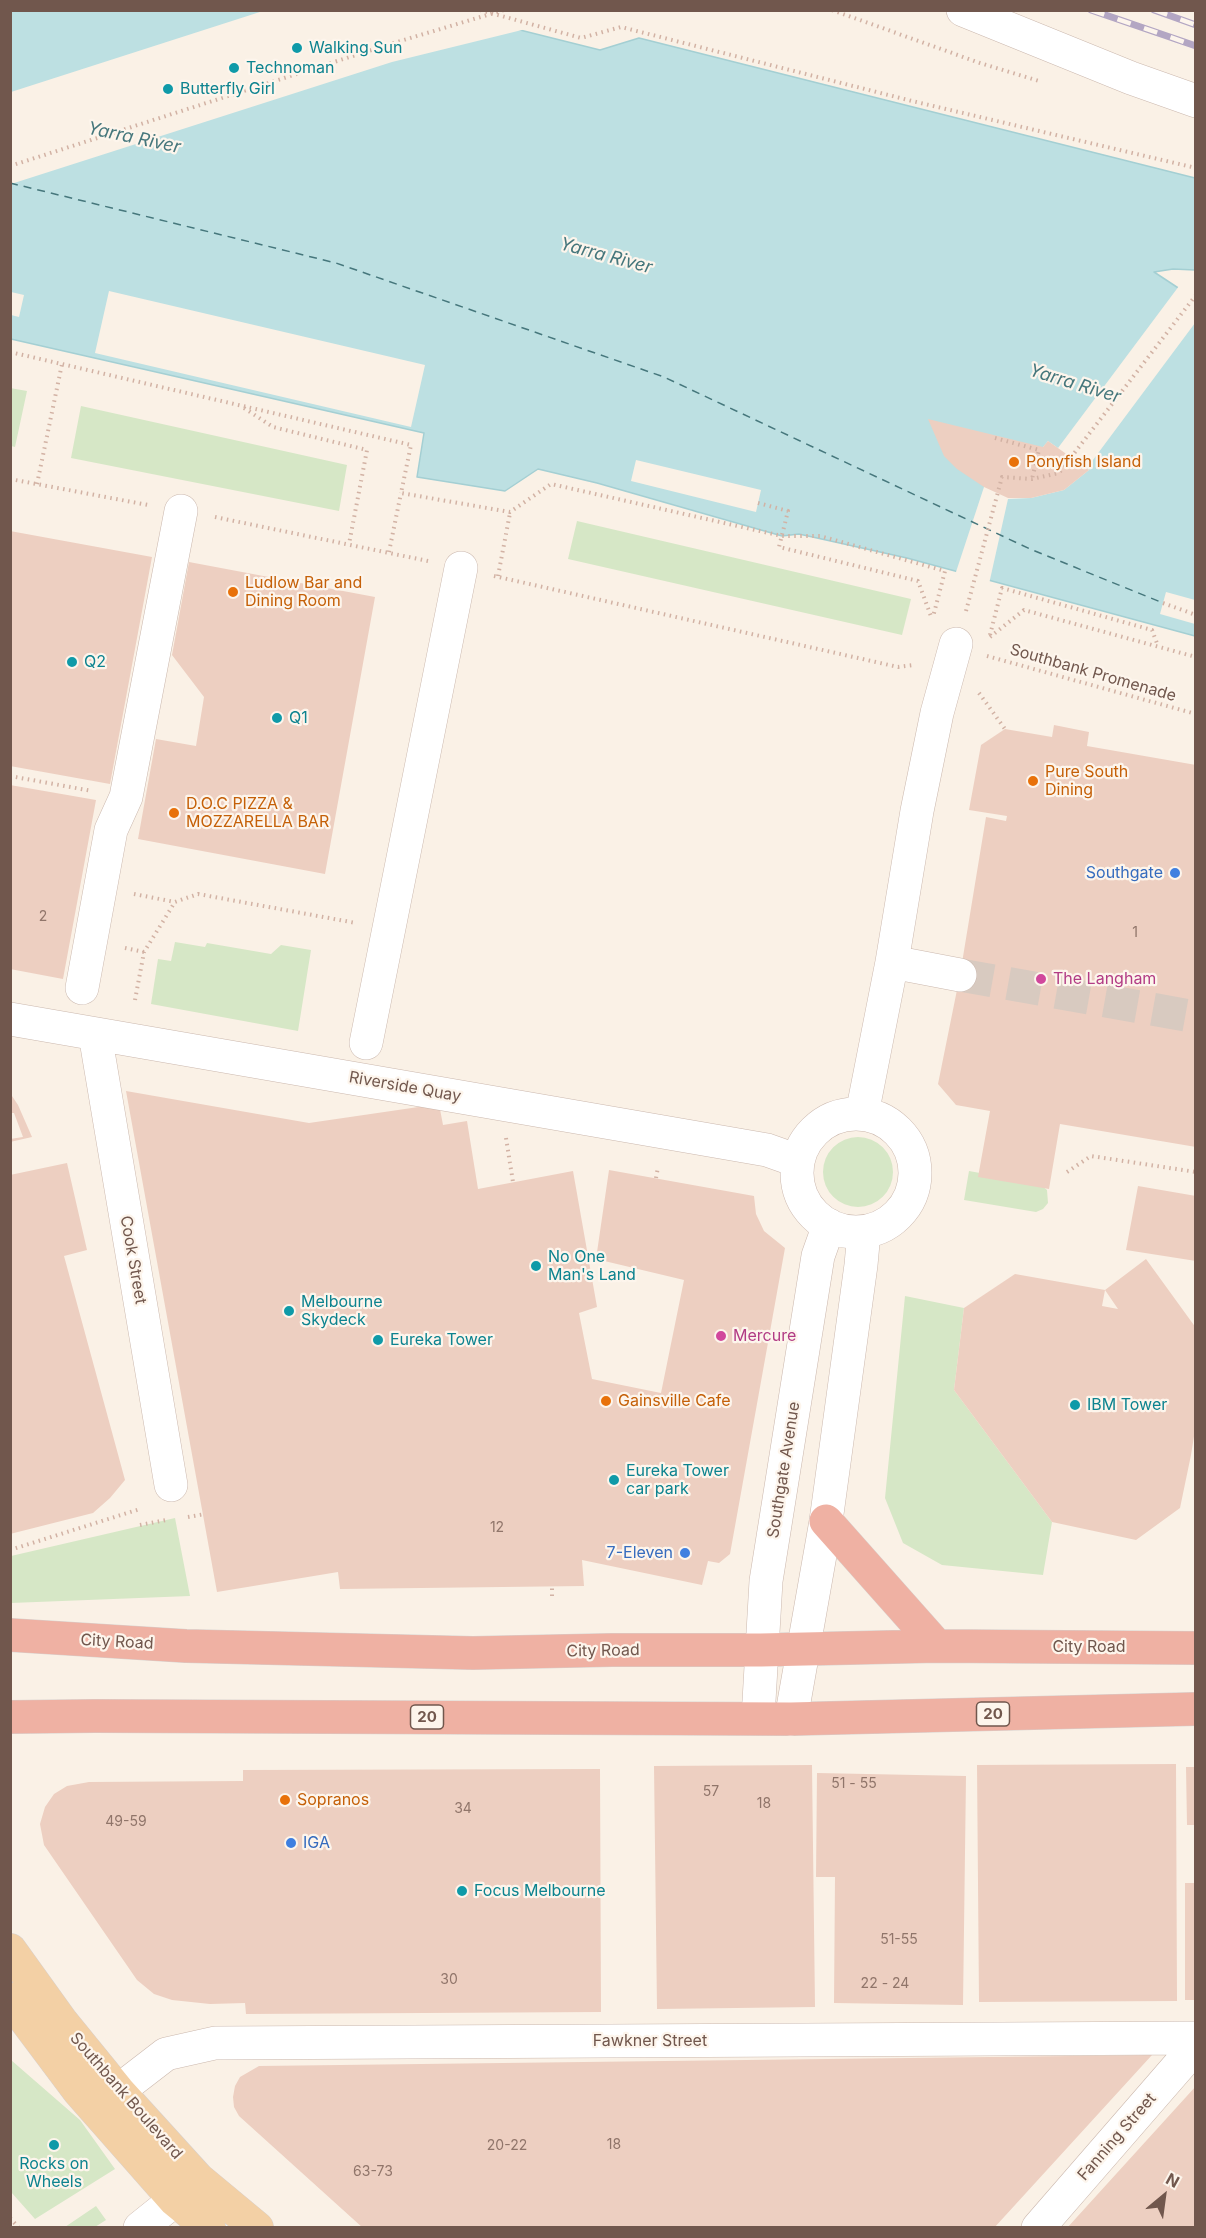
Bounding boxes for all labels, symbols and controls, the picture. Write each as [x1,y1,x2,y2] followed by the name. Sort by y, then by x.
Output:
[309,38,402,58] place label: Walking Sun
[290,41,304,55] marker: Walking Sun
[246,58,335,78] place label: Technoman
[227,61,241,75] marker: Technoman
[180,79,275,99] place label: Butterfly Girl
[161,82,175,96] marker: Butterfly Girl
[86,118,182,158] water label: Yarra River
[558,233,654,279] water label: Yarra River
[1027,360,1123,408] water label: Yarra River
[1026,452,1141,472] place label: Ponyfish Island
[1007,455,1021,469] marker: Ponyfish Island
[245,573,362,611] place label: Ludlow Bar and Dining Room
[226,585,240,599] marker: Ludlow Bar and Dining Room
[1008,640,1178,706] street label: Southbank Promenade
[84,652,106,672] place label: Q2
[65,655,79,669] marker: Q2
[289,708,308,728] place label: Q1
[270,711,284,725] marker: Q1
[1045,762,1128,800] place label: Pure South Dining
[1026,774,1040,788] marker: Pure South Dining
[186,794,329,832] place label: D.O.C PIZZA & MOZZARELLA BAR
[167,806,181,820] marker: D.O.C PIZZA & MOZZARELLA BAR
[1086,863,1163,883] place label: Southgate
[1168,866,1182,880] marker: Southgate
[39,909,47,925] house number: 2
[1132,925,1138,941] house number: 1
[1053,969,1156,989] place label: The Langham
[1034,972,1048,986] marker: The Langham
[347,1068,463,1106] street label: Riverside Quay
[116,1214,150,1306] street label: Cook Street
[548,1247,636,1285] place label: No One Man's Land
[529,1259,543,1273] marker: No One Man's Land
[301,1292,383,1330] place label: Melbourne Skydeck
[282,1304,296,1318] marker: Melbourne Skydeck
[733,1326,796,1346] place label: Mercure
[714,1329,728,1343] marker: Mercure
[390,1330,493,1350] place label: Eureka Tower
[371,1333,385,1347] marker: Eureka Tower
[618,1391,731,1411] place label: Gainsville Cafe
[599,1394,613,1408] marker: Gainsville Cafe
[1087,1395,1167,1415] place label: IBM Tower
[1068,1398,1082,1412] marker: IBM Tower
[764,1400,804,1540] street label: Southgate Avenue
[626,1461,729,1499] place label: Eureka Tower car park
[607,1473,621,1487] marker: Eureka Tower car park
[490,1520,504,1536] house number: 12
[607,1543,673,1563] place label: 7-Eleven
[678,1546,692,1560] marker: 7-Eleven
[80,1630,154,1654] street label: City Road
[1052,1637,1126,1657] street label: City Road
[566,1641,640,1661] street label: City Road
[976,1702,1010,1726] road number: 20
[410,1705,444,1729] road number: 20
[831,1776,877,1792] house number: 51 - 55
[703,1784,719,1800] house number: 57
[297,1790,369,1810] place label: Sopranos
[278,1793,292,1807] marker: Sopranos
[757,1796,771,1812] house number: 18
[454,1801,472,1817] house number: 34
[105,1814,147,1830] house number: 49-59
[303,1833,330,1853] place label: IGA
[284,1836,298,1850] marker: IGA
[474,1881,606,1901] place label: Focus Melbourne
[455,1884,469,1898] marker: Focus Melbourne
[880,1932,918,1948] house number: 51-55
[440,1972,458,1988] house number: 30
[861,1976,909,1992] house number: 22 - 24
[66,2029,186,2163] street label: Southbank Boulevard
[593,2031,707,2051] street label: Fawkner Street
[1074,2089,1160,2185] street label: Fanning Street
[607,2137,621,2153] house number: 18
[47,2138,61,2152] marker: Rocks on Wheels
[487,2138,527,2154] house number: 20-22
[19,2154,89,2192] place label: Rocks on Wheels
[353,2164,393,2180] house number: 63-73
[1134,2166,1194,2226] north arrow
[1163,2169,1183,2192] text: N

